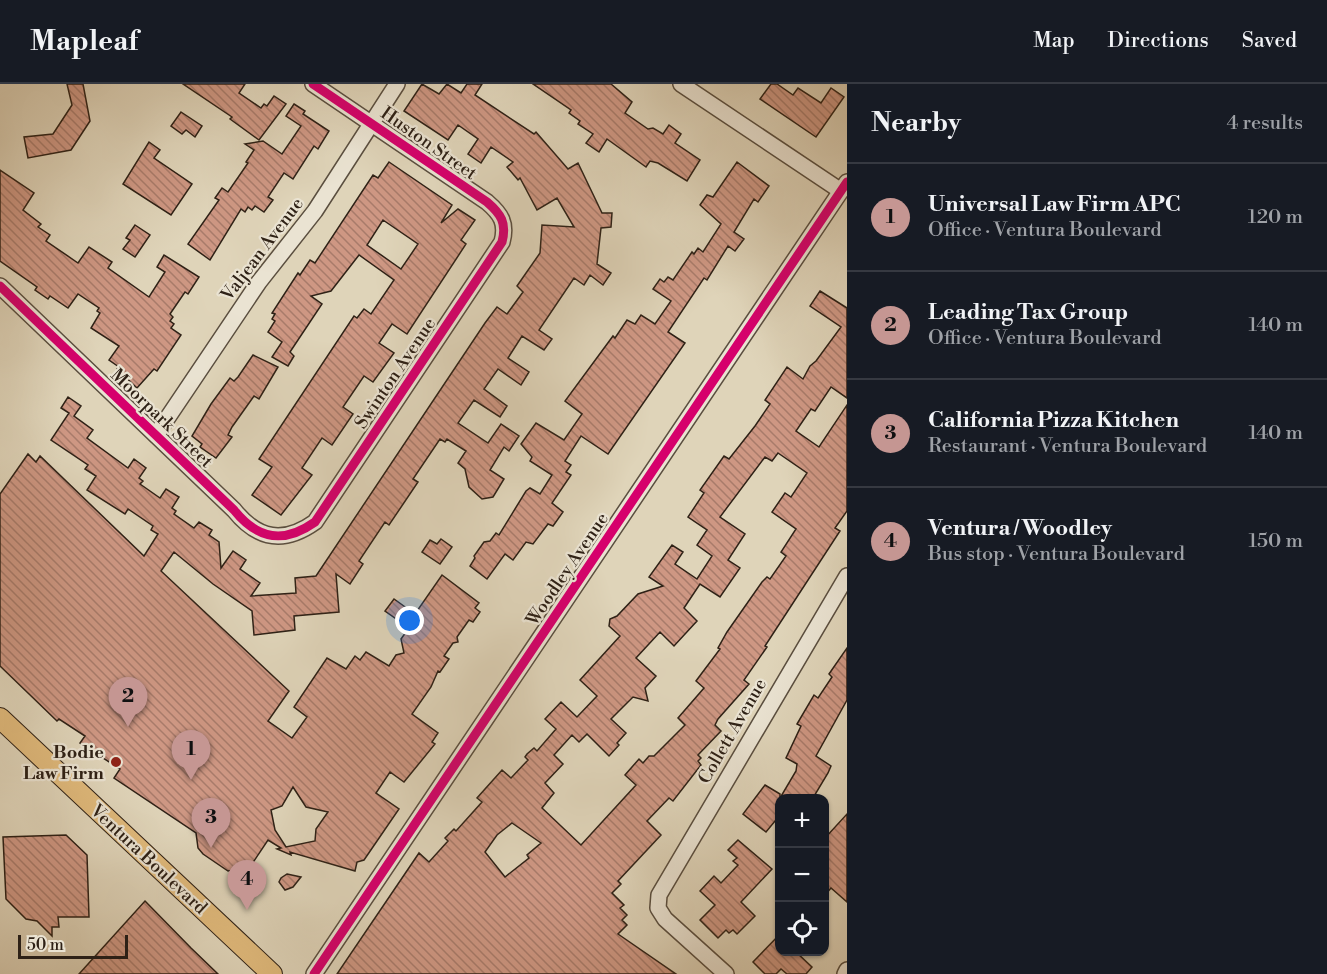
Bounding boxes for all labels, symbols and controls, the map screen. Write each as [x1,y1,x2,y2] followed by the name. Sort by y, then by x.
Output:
[30,24,138,59] text: Mapleaf
[1033,28,1075,54] text: Map
[1108,28,1209,54] text: Directions
[1242,28,1297,54] text: Saved
[376,102,482,185] street label: Huston Street
[871,107,961,139] text: Nearby
[1226,111,1303,136] text: 4 results
[928,191,1180,218] text: Universal Law Firm APC
[215,193,309,306] street label: Valjean Avenue
[886,205,895,230] text: 1
[1248,205,1303,230] text: 120 m
[928,218,1162,243] text: Office · Ventura Boulevard
[928,299,1128,326] text: Leading Tax Group
[350,313,441,433] street label: Swinton Avenue
[884,313,897,338] text: 2
[1248,313,1303,338] text: 140 m
[928,326,1162,351] text: Office · Ventura Boulevard
[106,364,218,473] street label: Moorpark Street
[928,407,1179,434] text: California Pizza Kitchen
[884,421,897,446] text: 3
[1248,421,1303,446] text: 140 m
[928,434,1207,459] text: Restaurant · Ventura Boulevard
[521,508,614,631] street label: Woodley Avenue
[928,515,1112,542] text: Ventura / Woodley
[884,529,897,554] text: 4
[1248,529,1303,554] text: 150 m
[928,542,1185,567] text: Bus stop · Ventura Boulevard
[395,606,424,635] your location
[693,674,772,788] street label: Collett Avenue
[108,678,148,727] pin: 2
[172,730,210,780] pin: 1
[23,741,105,785] place label: Bodie Law Firm
[109,755,123,769] marker: Bodie Law Firm
[775,794,829,956] map controls
[775,794,829,848] button: +
[192,798,230,848] pin: 3
[85,799,212,920] street label: Ventura Boulevard
[775,848,829,902] button: −
[228,860,266,910] pin: 4
[775,902,829,956] button: locate
[18,932,128,960] scale bar
[27,935,64,955] text: 50 m

